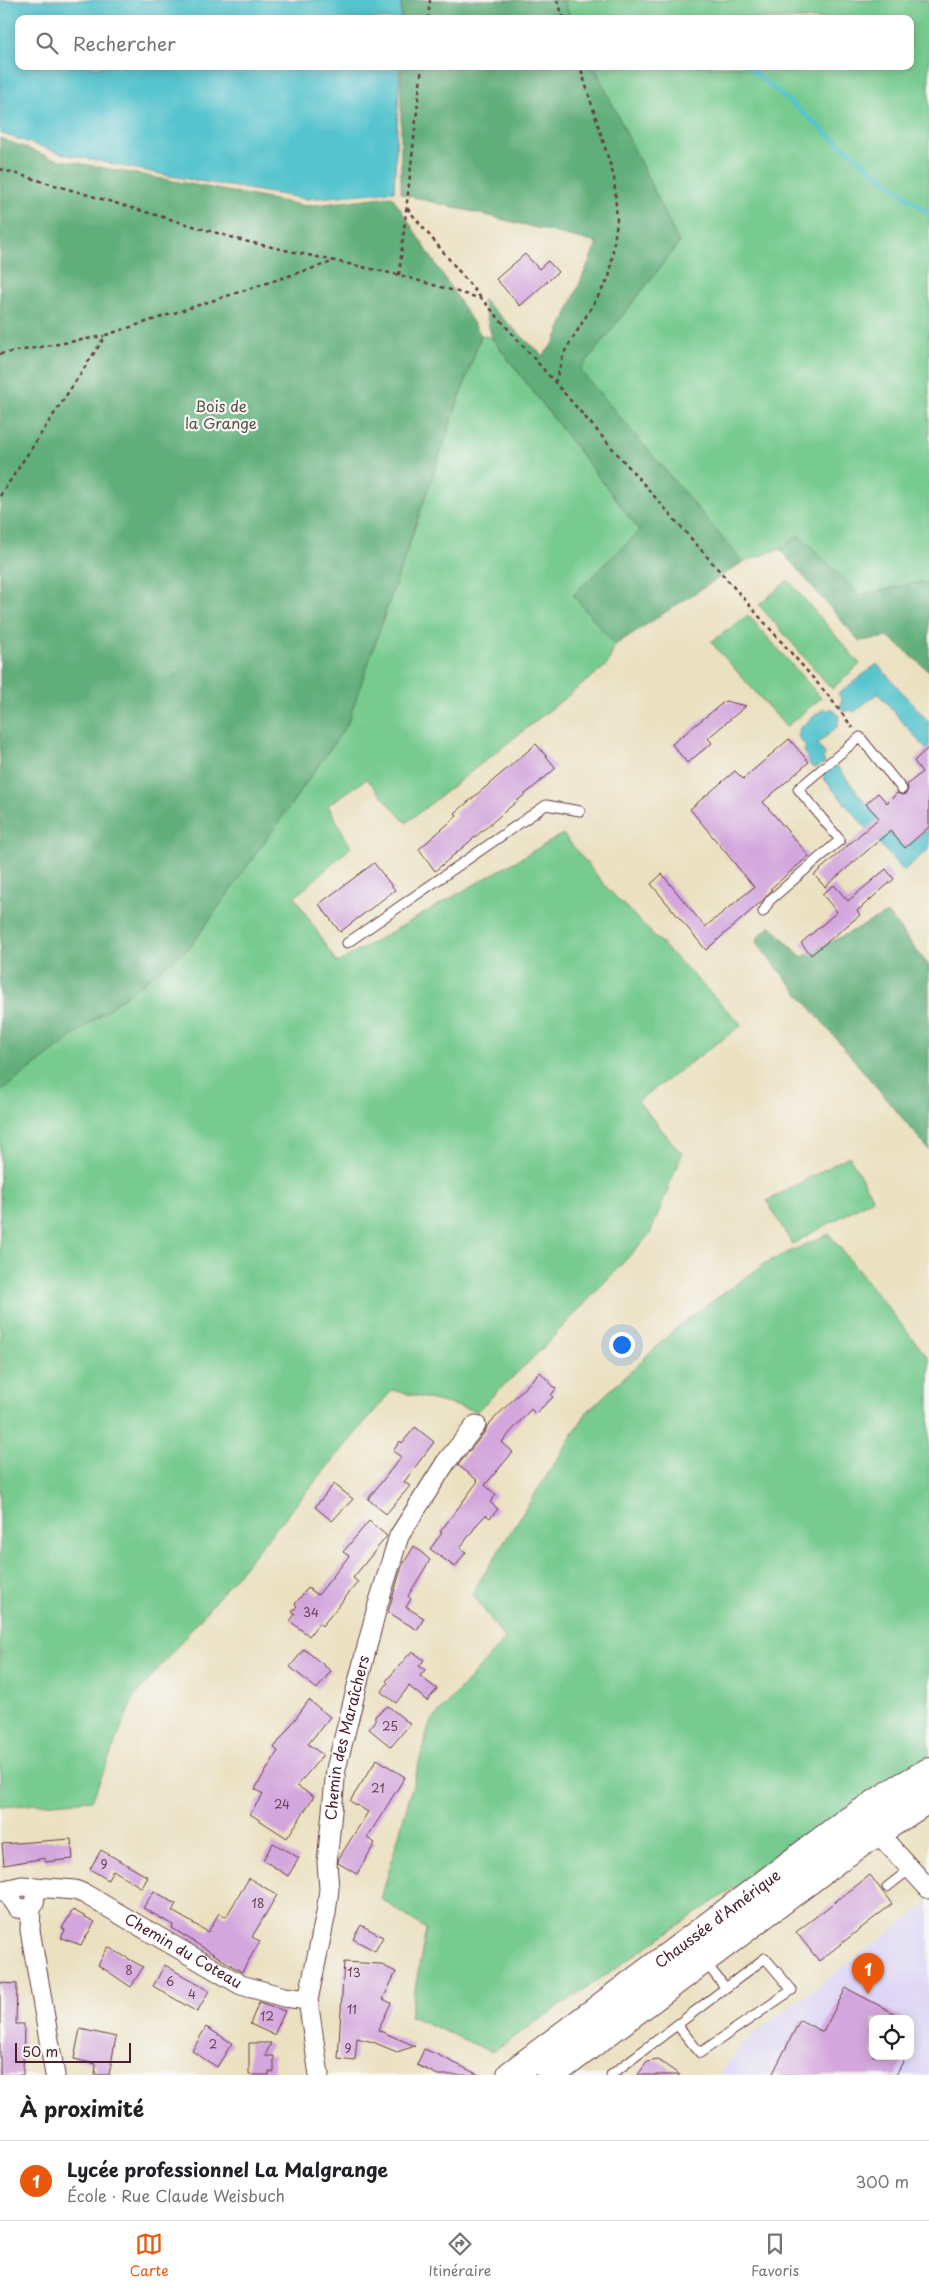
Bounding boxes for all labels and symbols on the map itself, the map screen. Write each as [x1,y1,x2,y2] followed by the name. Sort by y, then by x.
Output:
[185,394,257,434] park label: Bois de la Grange
[609,1332,635,1358] your location
[303,1603,319,1621] house number: 34
[318,1652,374,1821] street label: Chemin des Maraîchers
[382,1717,398,1735] house number: 25
[371,1779,385,1797] house number: 21
[274,1795,290,1813] house number: 24
[100,1855,108,1873] house number: 9
[649,1863,785,1973] street label: Chaussée d'Amérique
[252,1894,264,1912] house number: 18
[121,1907,247,1993] street label: Chemin du Coteau
[852,1953,884,1994] pin: 1
[125,1961,133,1979] house number: 8
[347,1963,361,1981] house number: 13
[166,1972,174,1990] house number: 6
[188,1985,196,2003] house number: 4
[347,2000,357,2018] house number: 11
[260,2007,274,2025] house number: 12
[209,2035,217,2053] house number: 2
[344,2039,352,2057] house number: 9
[15,2040,131,2063] scale bar

